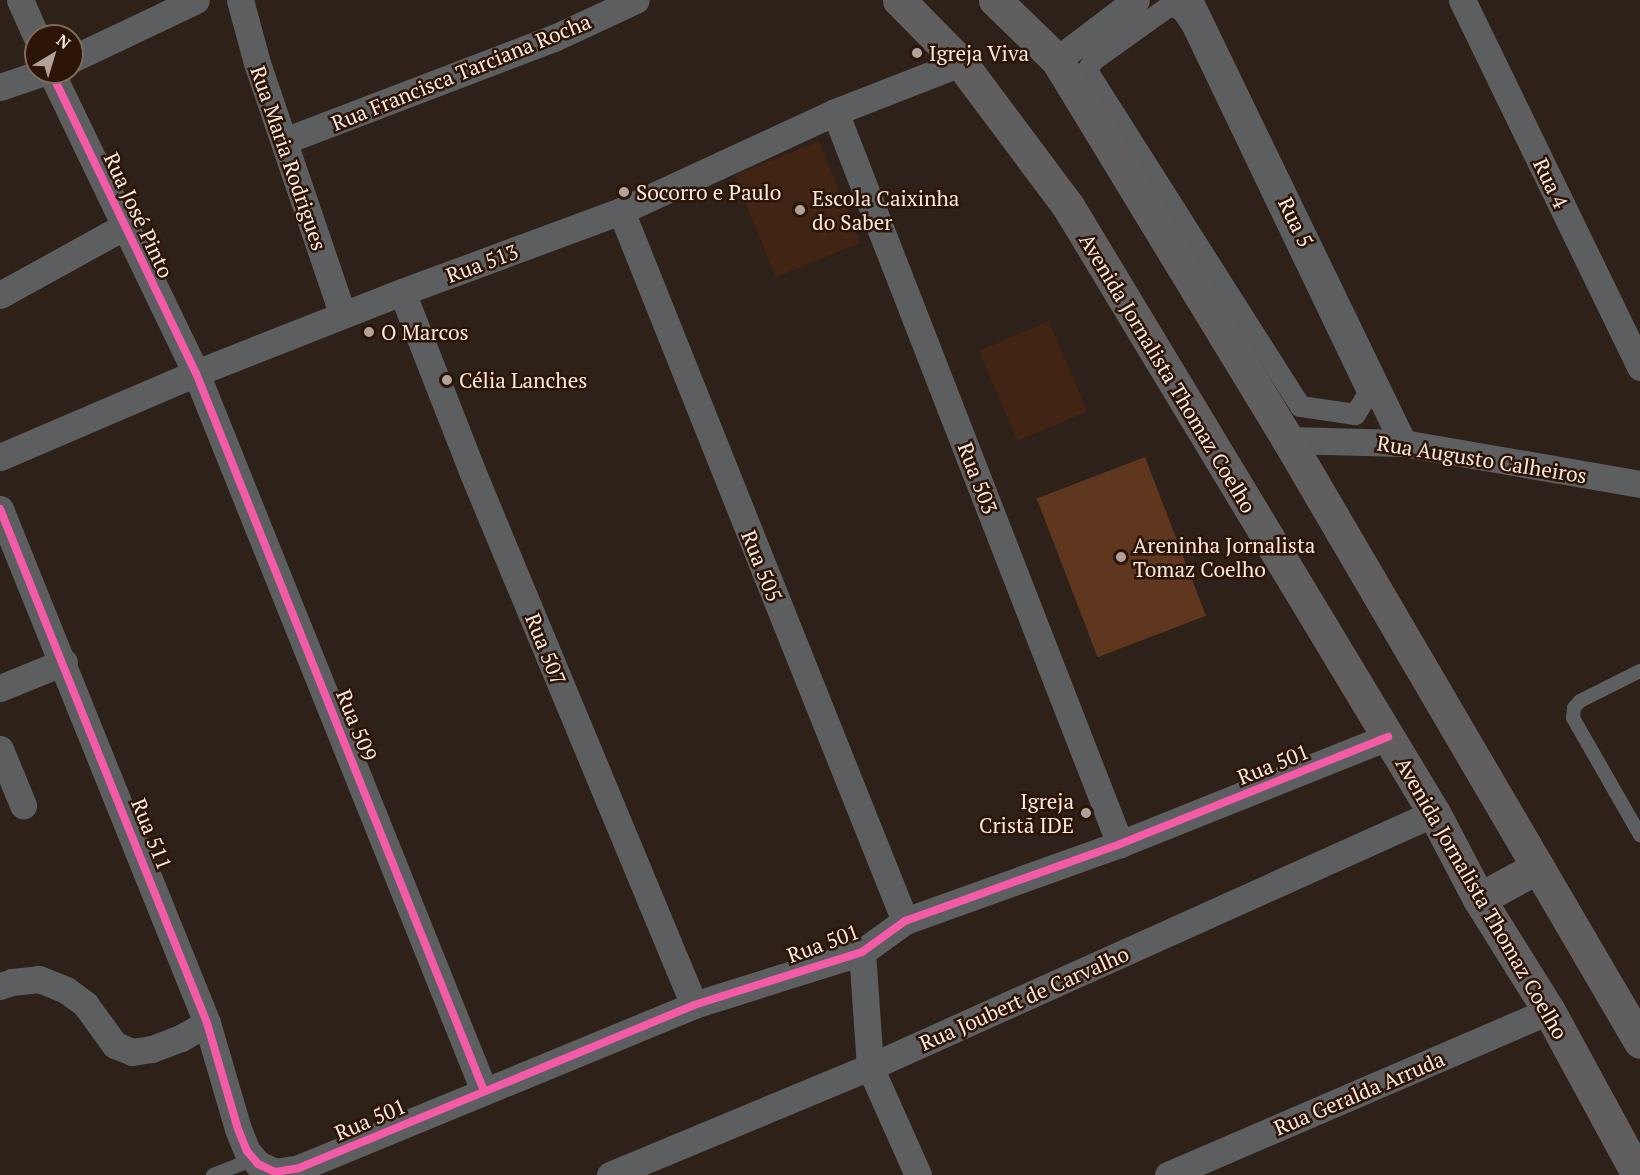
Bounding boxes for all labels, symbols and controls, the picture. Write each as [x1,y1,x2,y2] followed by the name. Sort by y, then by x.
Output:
[328,8,594,136] street label: Rua Francisca Tarciana Rocha
[24,24,84,84] north arrow
[52,29,75,54] text: N
[929,40,1030,66] place label: Igreja Viva
[910,46,924,60] marker: Igreja Viva
[246,62,332,254] street label: Rua Maria Rodrigues
[99,148,179,282] street label: Rua José Pinto
[1528,154,1574,212] street label: Rua 4
[636,179,781,205] place label: Socorro e Paulo
[617,185,631,199] marker: Socorro e Paulo
[812,185,959,235] place label: Escola Caixinha do Saber
[1273,193,1319,251] street label: Rua 5
[793,203,807,217] marker: Escola Caixinha do Saber
[1074,229,1262,517] street label: Avenida Jornalista Thomaz Coelho
[443,238,521,288] street label: Rua 513
[381,319,469,345] place label: O Marcos
[362,325,376,339] marker: O Marcos
[459,367,587,393] place label: Célia Lanches
[440,373,454,387] marker: Célia Lanches
[1375,430,1589,488] street label: Rua Augusto Calheiros
[953,439,1003,517] street label: Rua 503
[736,527,788,605] street label: Rua 505
[1133,532,1315,582] place label: Areninha Jornalista Tomaz Coelho
[1114,550,1128,564] marker: Areninha Jornalista Tomaz Coelho
[520,610,572,688] street label: Rua 507
[331,686,383,764] street label: Rua 509
[1234,738,1312,790] street label: Rua 501
[1391,753,1573,1043] street label: Avenida Jornalista Thomaz Coelho
[979,788,1074,838] place label: Igreja Cristã IDE
[126,795,178,873] street label: Rua 511
[1079,806,1093,820] marker: Igreja Cristã IDE
[784,918,862,968] street label: Rua 501
[915,940,1133,1056] street label: Rua Joubert de Carvalho
[1270,1046,1448,1140] street label: Rua Geralda Arruda
[331,1093,409,1145] street label: Rua 501

